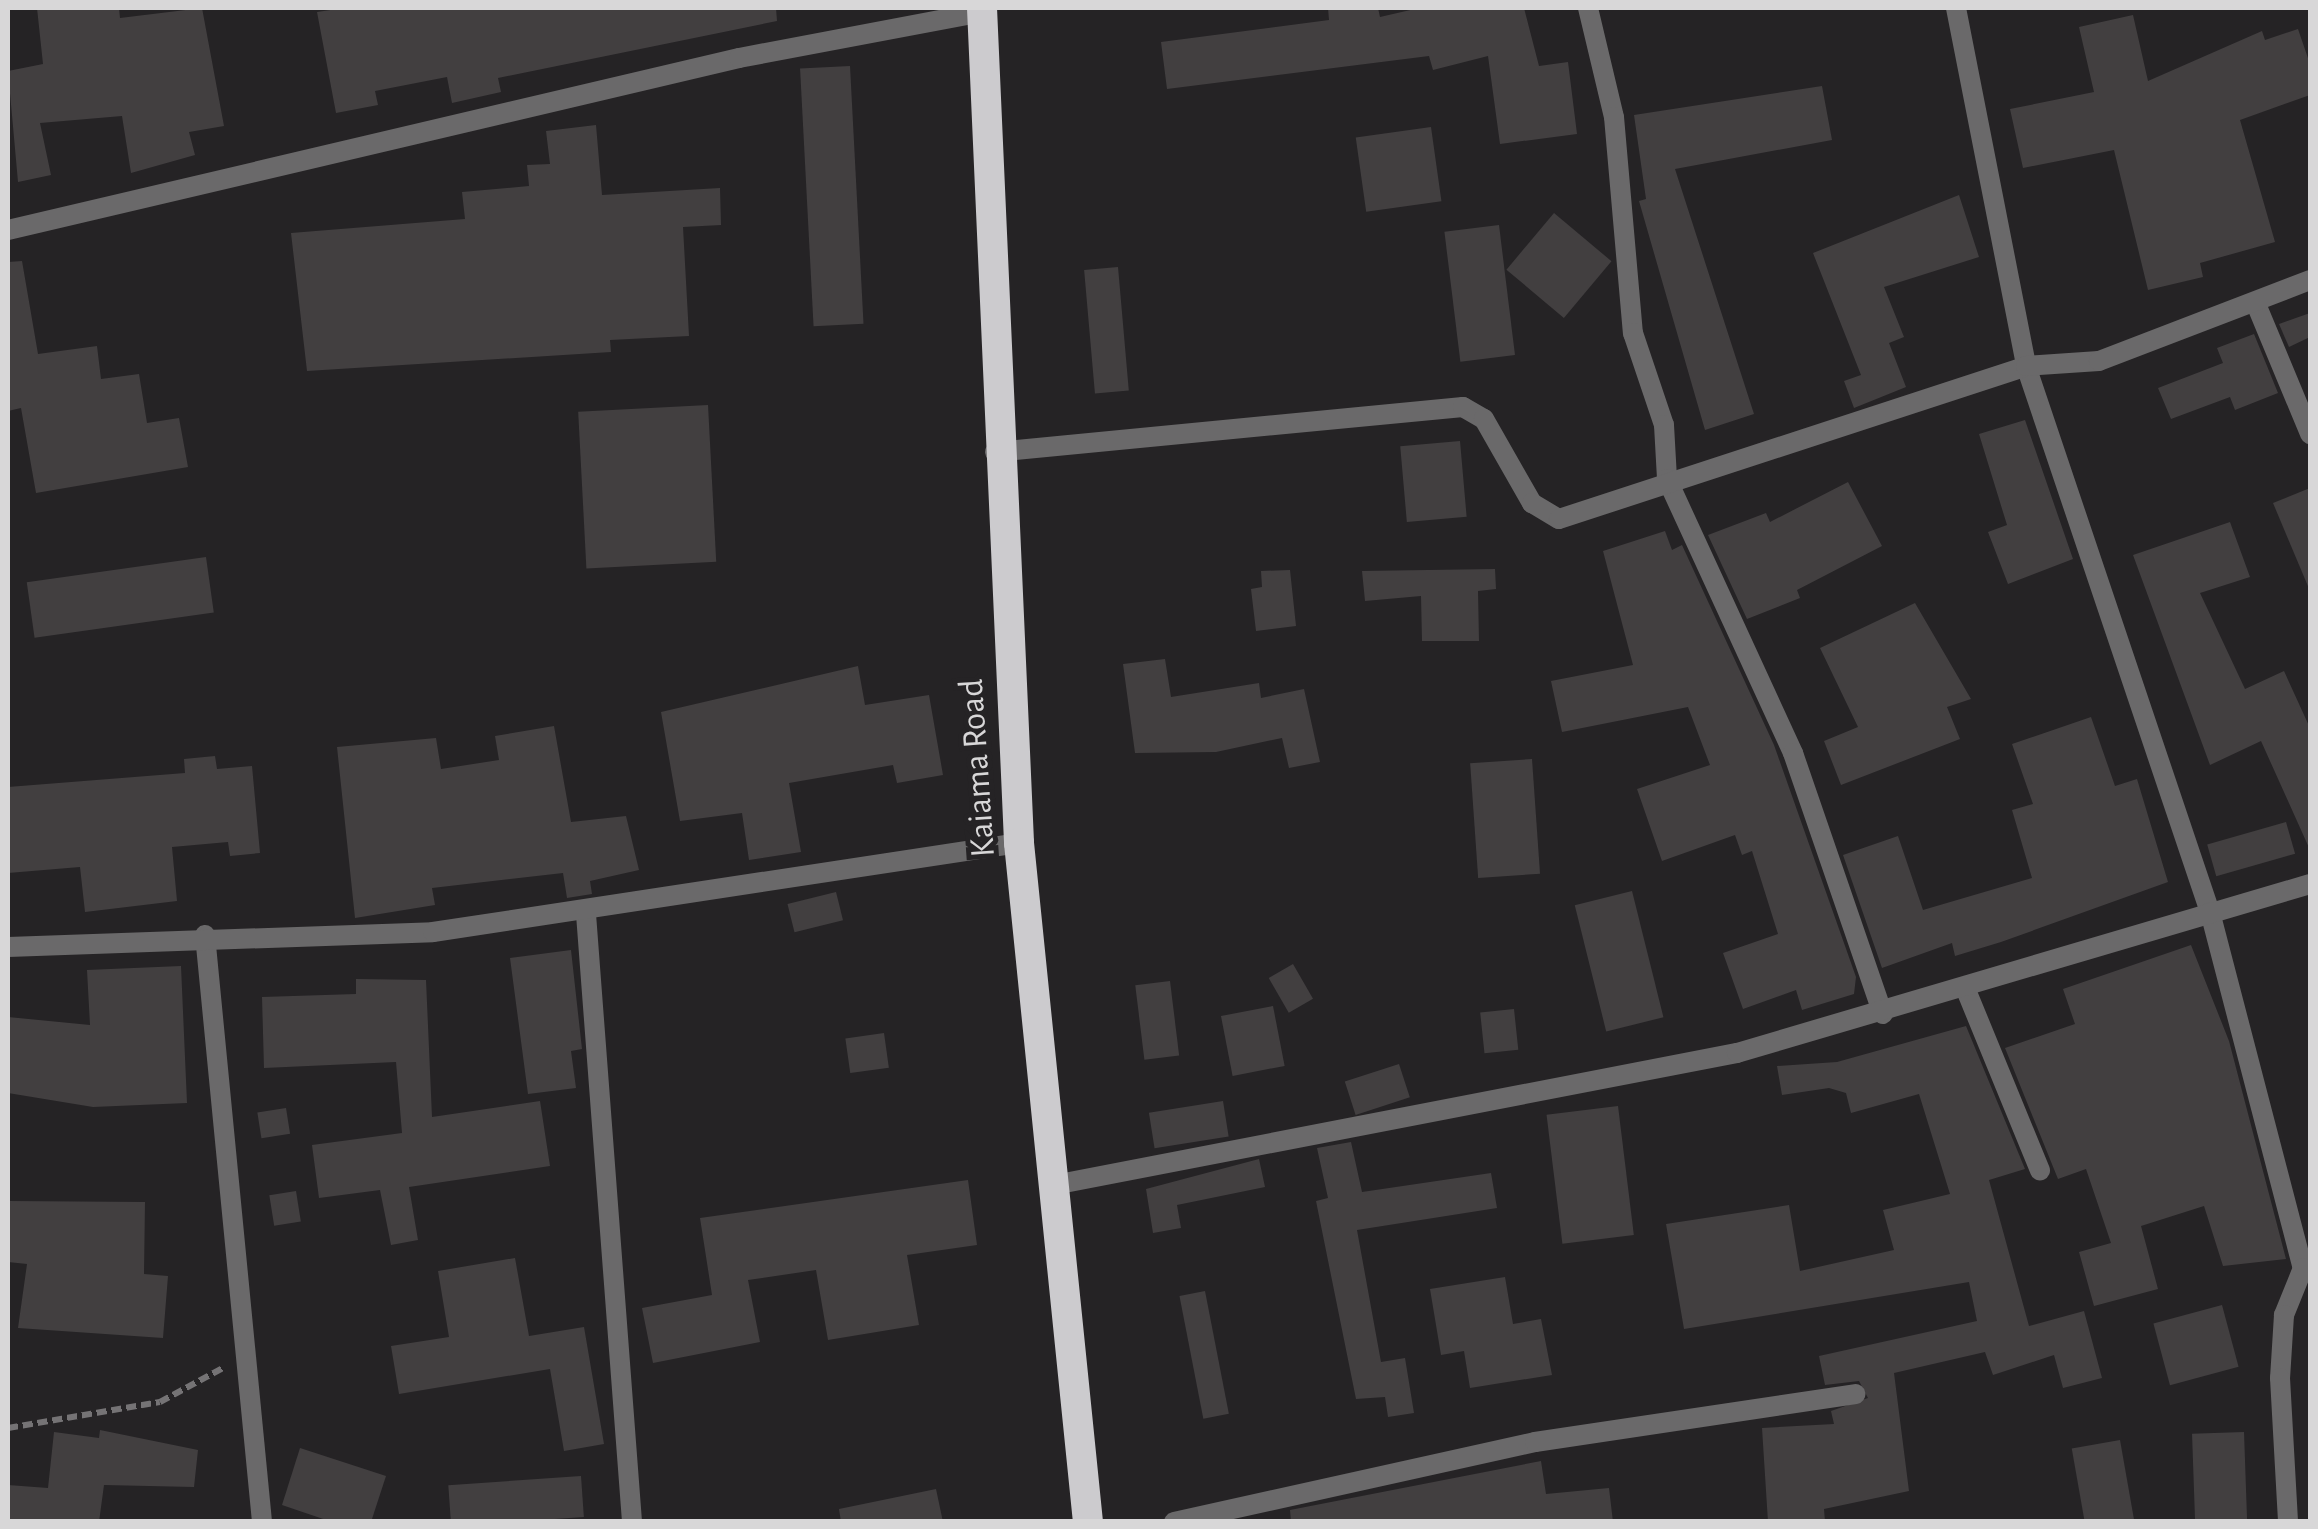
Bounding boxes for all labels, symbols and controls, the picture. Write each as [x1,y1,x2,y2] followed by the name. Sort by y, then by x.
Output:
[951,677,1005,859] street label: Kaiama Road

